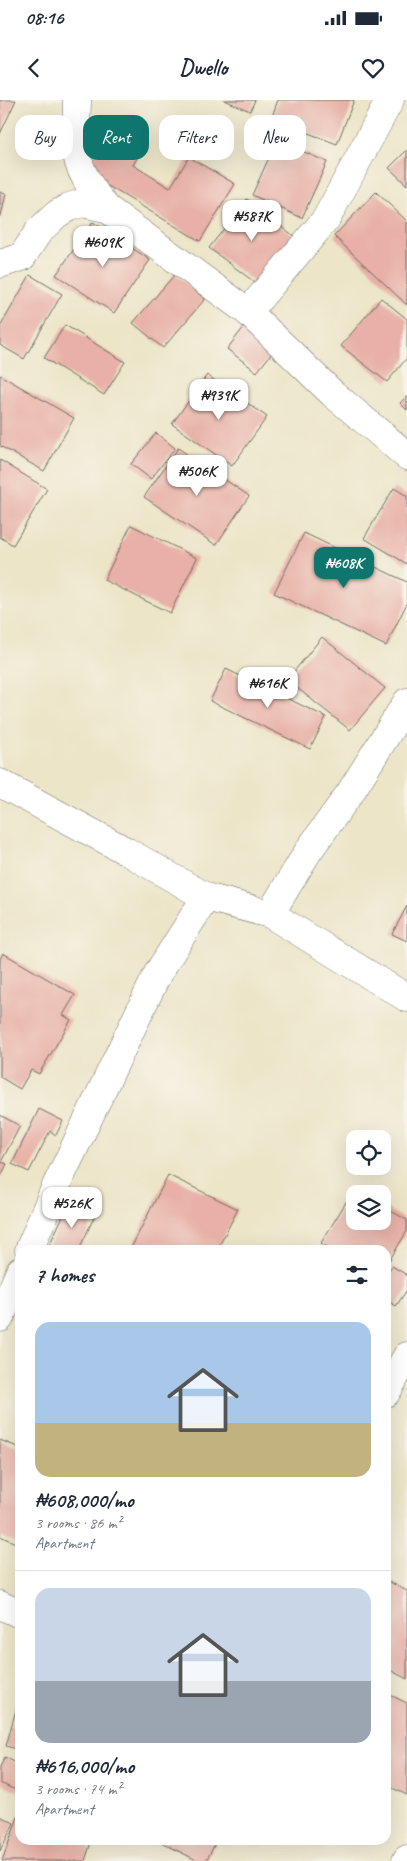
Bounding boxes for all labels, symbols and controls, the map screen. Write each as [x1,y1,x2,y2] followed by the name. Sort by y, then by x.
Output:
[25,6,63,30] text: 08:16
[20,54,48,82] icon: back
[180,54,227,82] text: Dwello
[359,54,387,82] icon: heart
[15,115,73,160] chip: Buy
[83,115,149,160] chip: Rent
[159,115,234,160] chip: Filters
[244,115,306,160] chip: New
[217,200,287,242] pin: ₦587K
[233,206,271,226] text: ₦587K
[68,226,138,268] pin: ₦609K
[84,232,122,252] text: ₦609K
[184,378,254,421] pin: ₦939K
[200,385,238,405] text: ₦939K
[162,454,232,497] pin: ₦506K
[178,461,216,481] text: ₦506K
[309,546,379,589] pin: ₦608K
[325,553,363,573] text: ₦608K
[233,666,303,709] pin: ₦616K
[249,673,287,693] text: ₦616K
[346,1130,391,1230] map controls
[346,1130,391,1175] button: locate
[346,1185,391,1230] button: layers
[37,1186,107,1229] pin: ₦526K
[53,1193,91,1213] text: ₦526K
[343,1261,371,1289] icon: filters
[35,1262,94,1288] text: 7 homes
[158,1355,248,1445] icon: home
[35,1487,134,1513] text: ₦608,000/mo
[35,1513,121,1533] text: 3 rooms · 86 m²
[35,1533,94,1553] text: Apartment
[158,1620,248,1710] icon: home
[35,1753,134,1779] text: ₦616,000/mo
[35,1779,121,1799] text: 3 rooms · 74 m²
[35,1799,94,1819] text: Apartment

